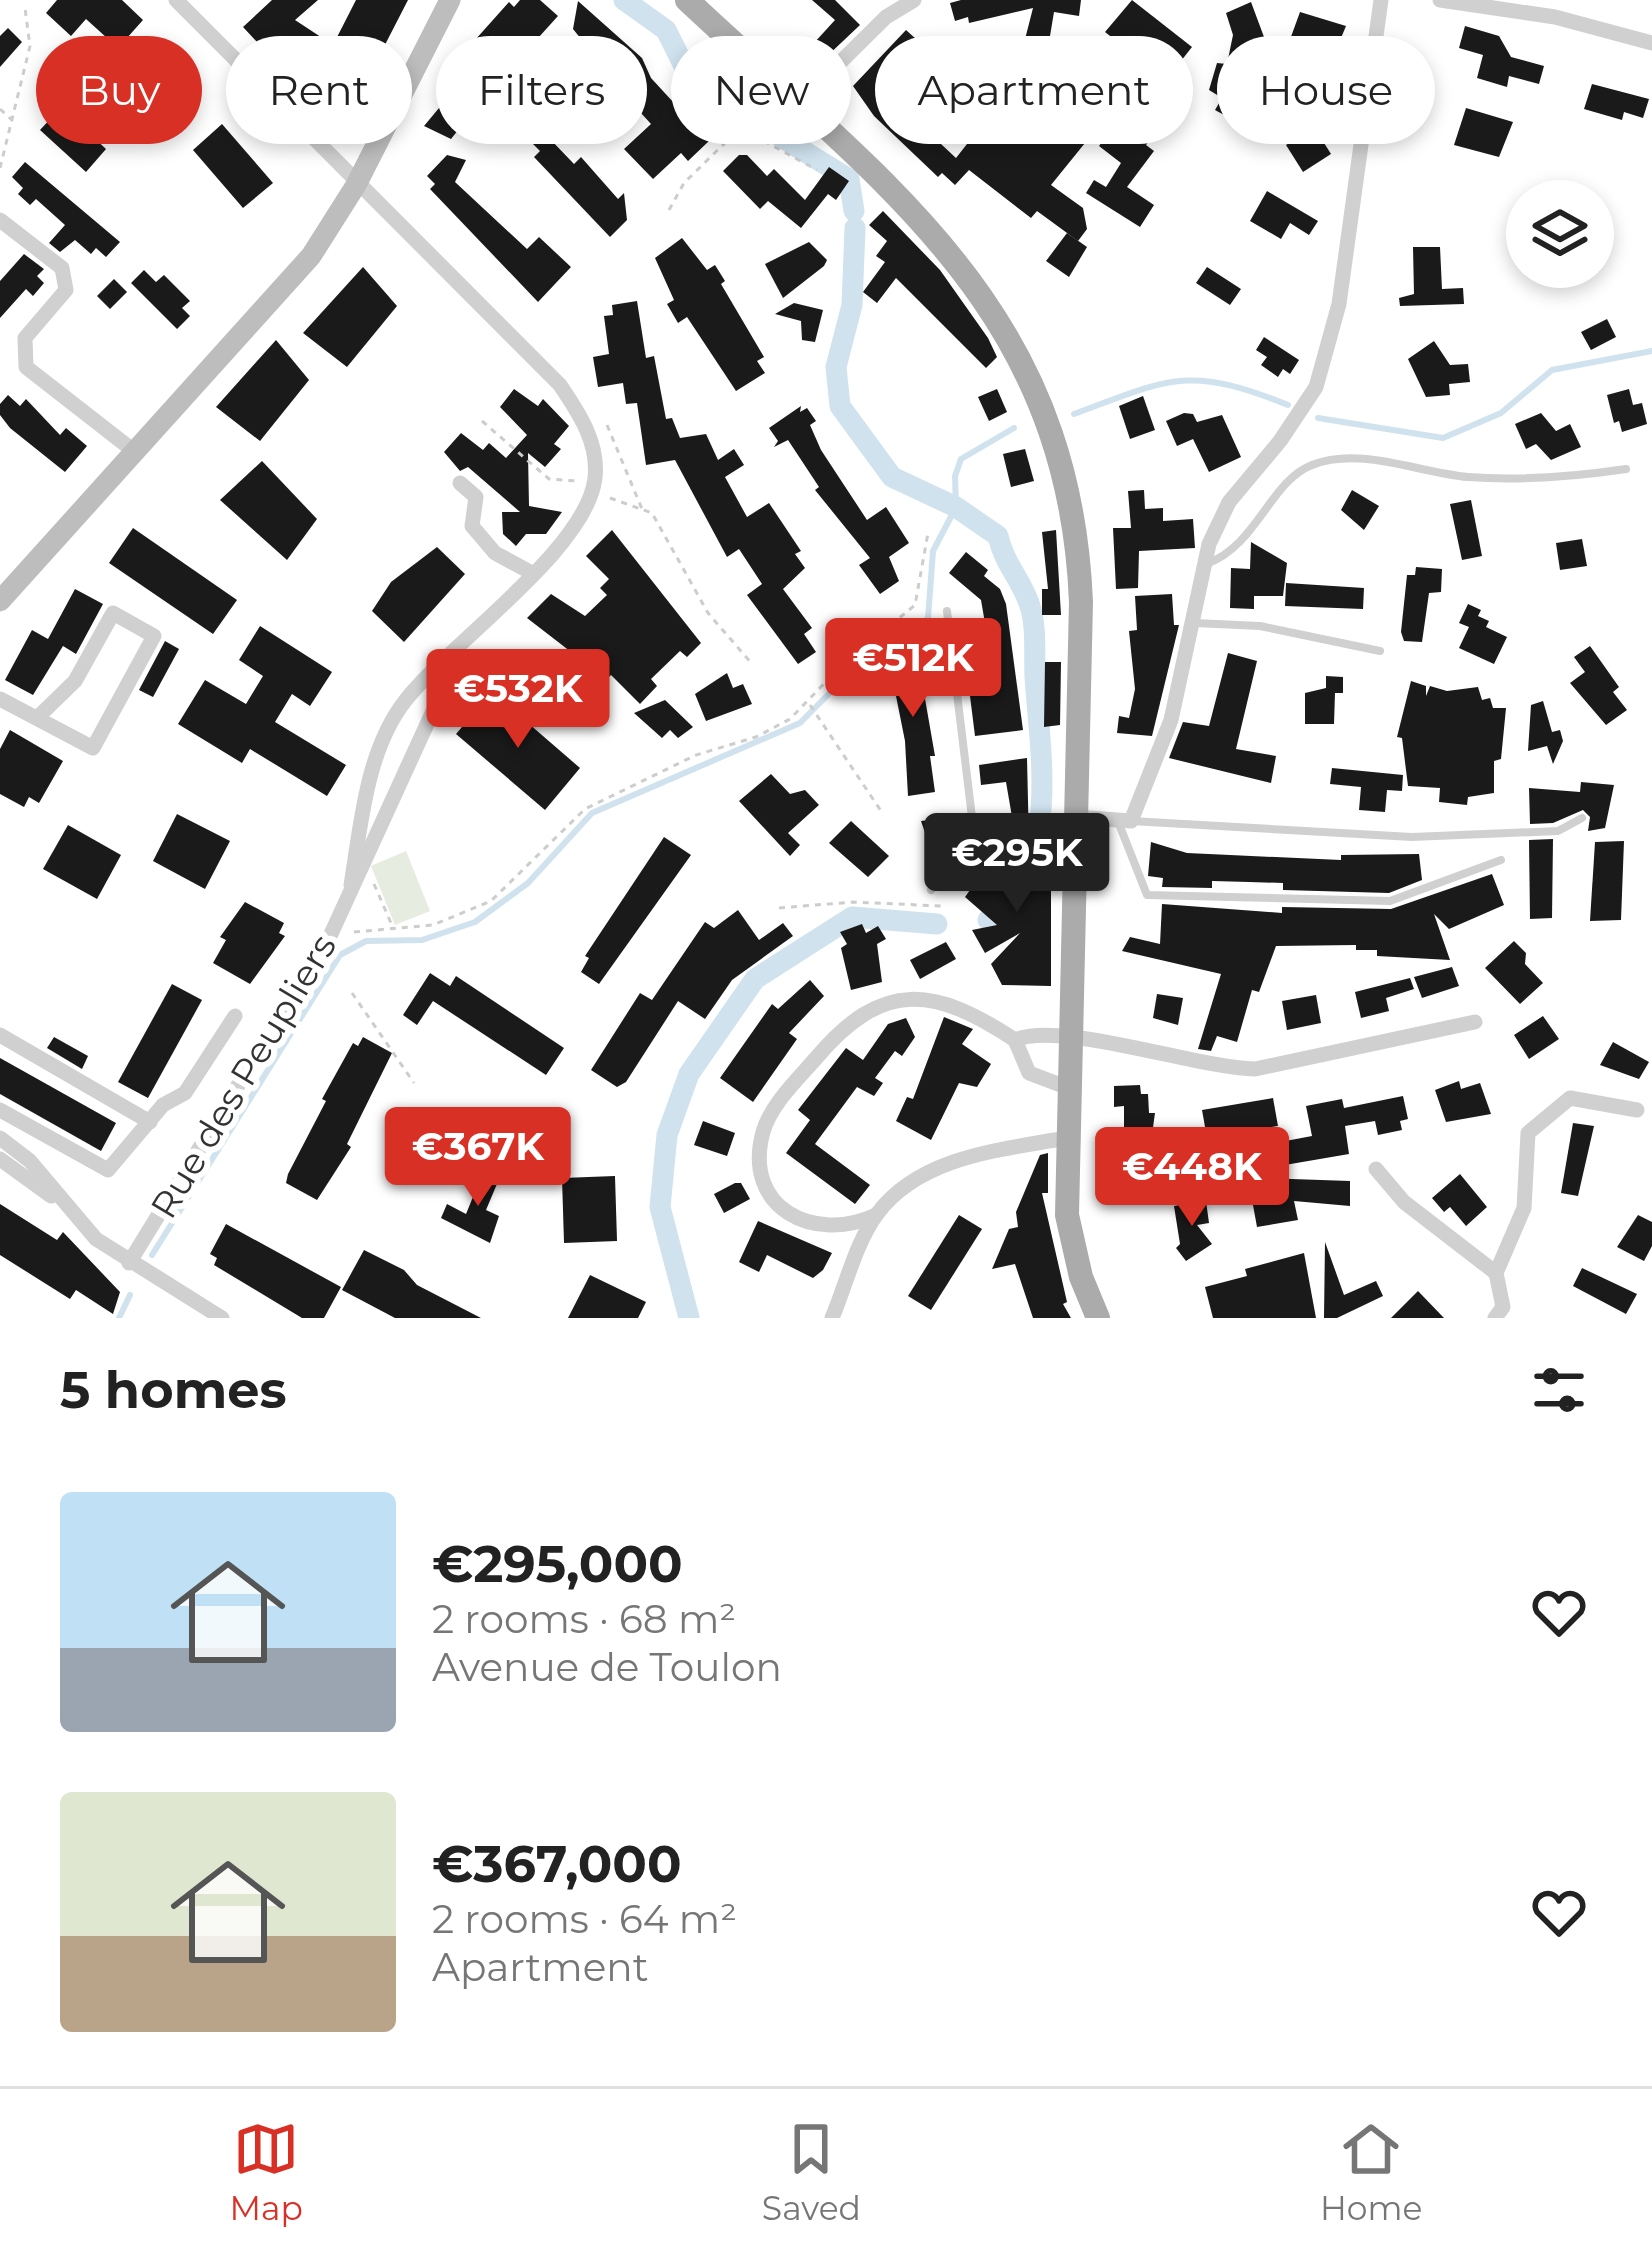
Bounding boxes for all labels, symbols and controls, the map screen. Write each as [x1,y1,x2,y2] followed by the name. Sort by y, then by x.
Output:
[36,36,202,144] chip: Buy
[226,36,412,144] chip: Rent
[436,36,647,144] chip: Filters
[671,36,851,144] chip: New
[875,36,1193,144] chip: Apartment
[1217,36,1435,144] chip: House
[1506,180,1614,288] map controls
[1506,180,1614,288] button: layers
[829,618,997,720] pin: €512K
[852,633,974,681] text: €512K
[434,649,602,751] pin: €532K
[453,664,583,712] text: €532K
[933,813,1101,915] pin: €295K
[951,828,1083,876] text: €295K
[141,926,345,1226] street label: Rue des Peupliers
[394,1107,562,1209] pin: €367K
[412,1122,544,1170] text: €367K
[1108,1127,1276,1229] pin: €448K
[1122,1142,1262,1190] text: €448K
[1526,1357,1592,1423] icon: filters
[60,1359,287,1421] text: 5 homes
[432,1533,683,1595] text: €295,000
[156,1540,300,1684] icon: home
[1526,1579,1592,1645] icon: heart
[432,1595,736,1643] text: 2 rooms · 68 m²
[432,1643,782,1691] text: Avenue de Toulon
[432,1833,682,1895] text: €367,000
[156,1840,300,1984] icon: home
[1526,1879,1592,1945] icon: heart
[432,1895,737,1943] text: 2 rooms · 64 m²
[432,1943,648,1991] text: Apartment
[230,2116,303,2228] tab: Map
[762,2116,861,2228] tab: Saved
[1320,2116,1422,2228] tab: Home

